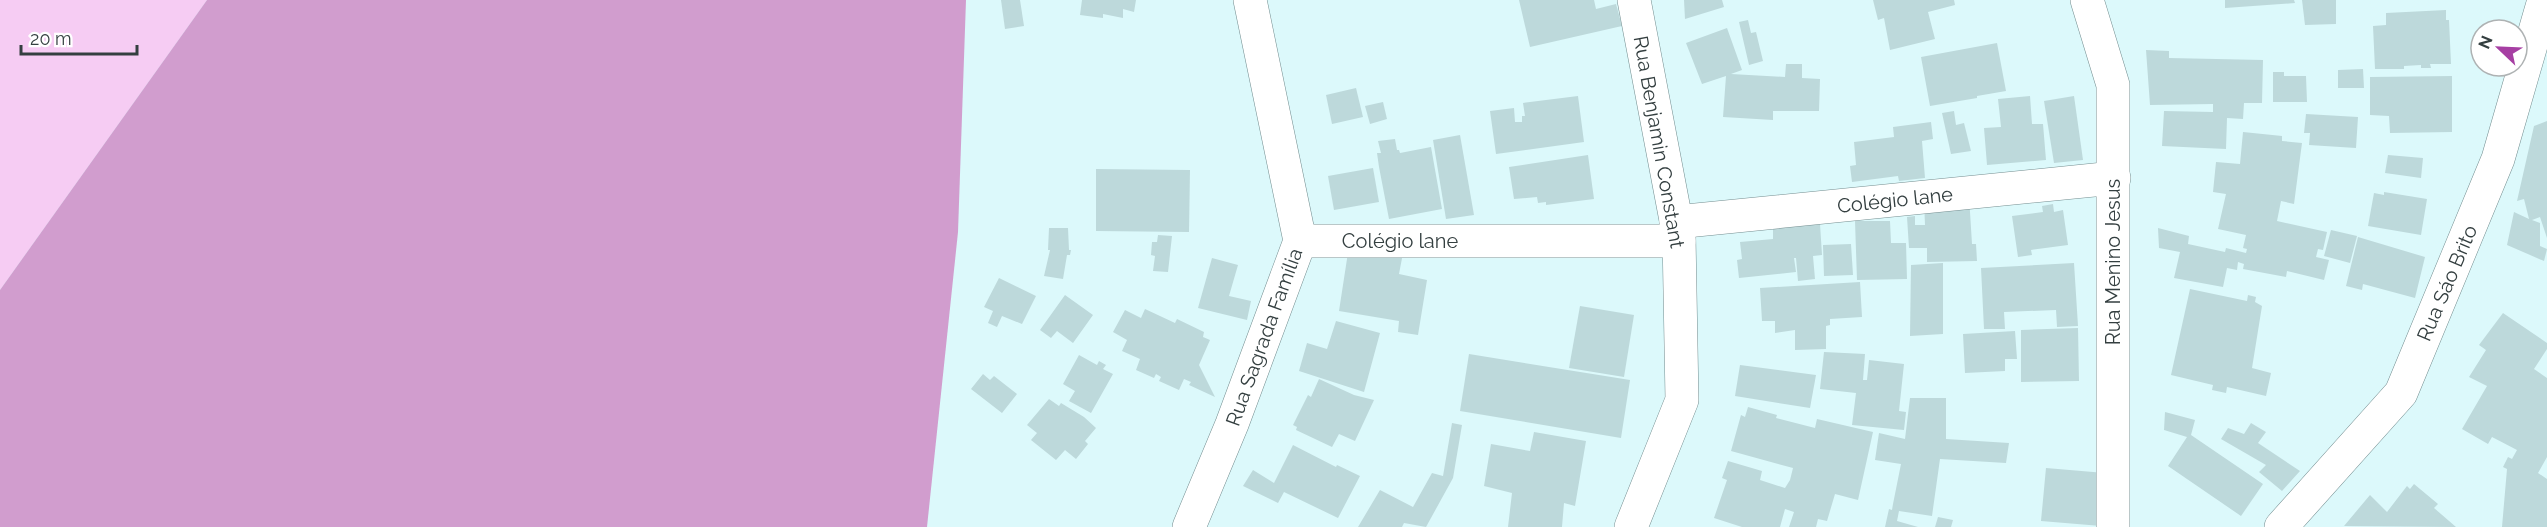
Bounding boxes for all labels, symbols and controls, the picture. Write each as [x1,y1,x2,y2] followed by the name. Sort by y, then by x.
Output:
[21,18,136,56] scale bar
[2469,18,2529,78] north arrow
[30,28,72,49] text: 20 m
[2475,33,2497,52] text: N
[1628,34,1690,250] street label: Rua Benjamin Constant
[2101,179,2125,345] street label: Rua Menino Jesus
[1836,182,1954,218] street label: Colégio lane
[2412,221,2482,345] street label: Rua Sáo Brito
[1342,229,1458,253] street label: Colégio lane
[1221,245,1307,429] street label: Rua Sagrada Família

